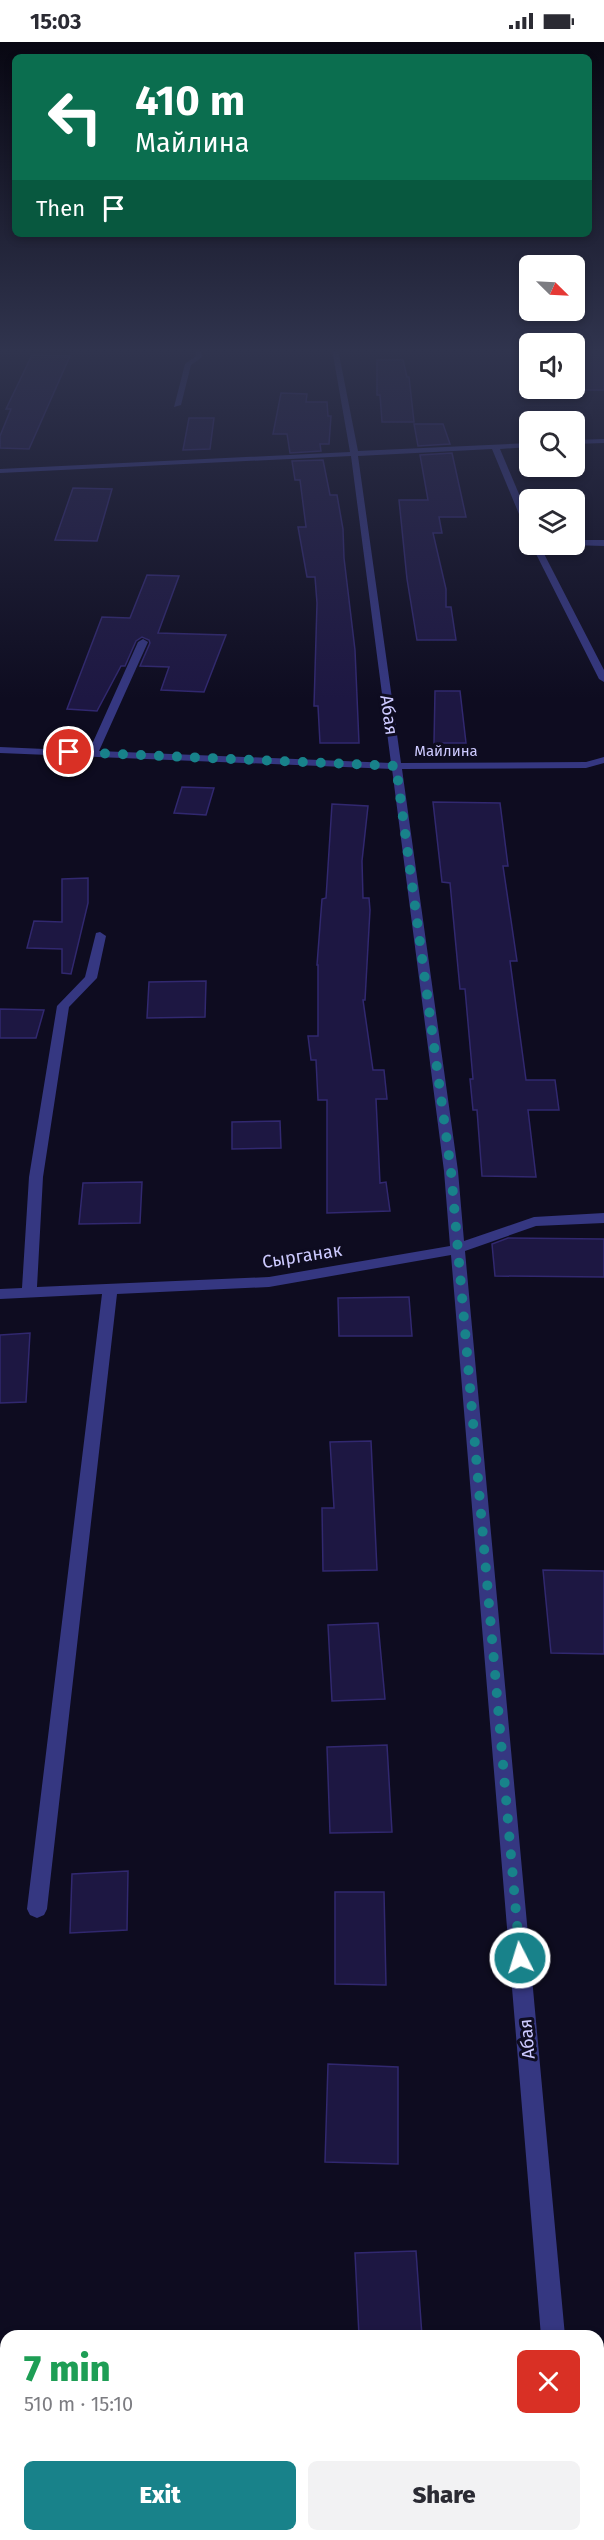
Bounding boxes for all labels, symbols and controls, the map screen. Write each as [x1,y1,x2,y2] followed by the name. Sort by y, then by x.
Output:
[30,8,81,35] text: 15:03
[135,76,245,126] text: 410 m
[36,78,114,156] icon: left
[135,127,249,159] text: Майлина
[97,192,130,225] icon: arrive
[36,195,85,222] text: Then
[519,255,585,321] north arrow
[519,255,585,555] map controls
[519,333,585,399] button: sound
[519,411,585,477] button: search
[519,489,585,555] button: layers
[375,694,403,736] street label: Абая
[43,726,94,777] pin
[52,735,85,768] icon: arrive
[414,742,478,760] street label: Майлина
[261,1239,344,1273] street label: Сырганак
[488,1926,552,1990] position arrow
[514,2018,540,2060] street label: Абая
[24,2347,110,2391] text: 7 min
[517,2350,580,2413] button: close
[24,2392,133,2416] text: 510 m · 15:10
[24,2461,296,2530] button: Exit
[308,2461,580,2530] button: Share

